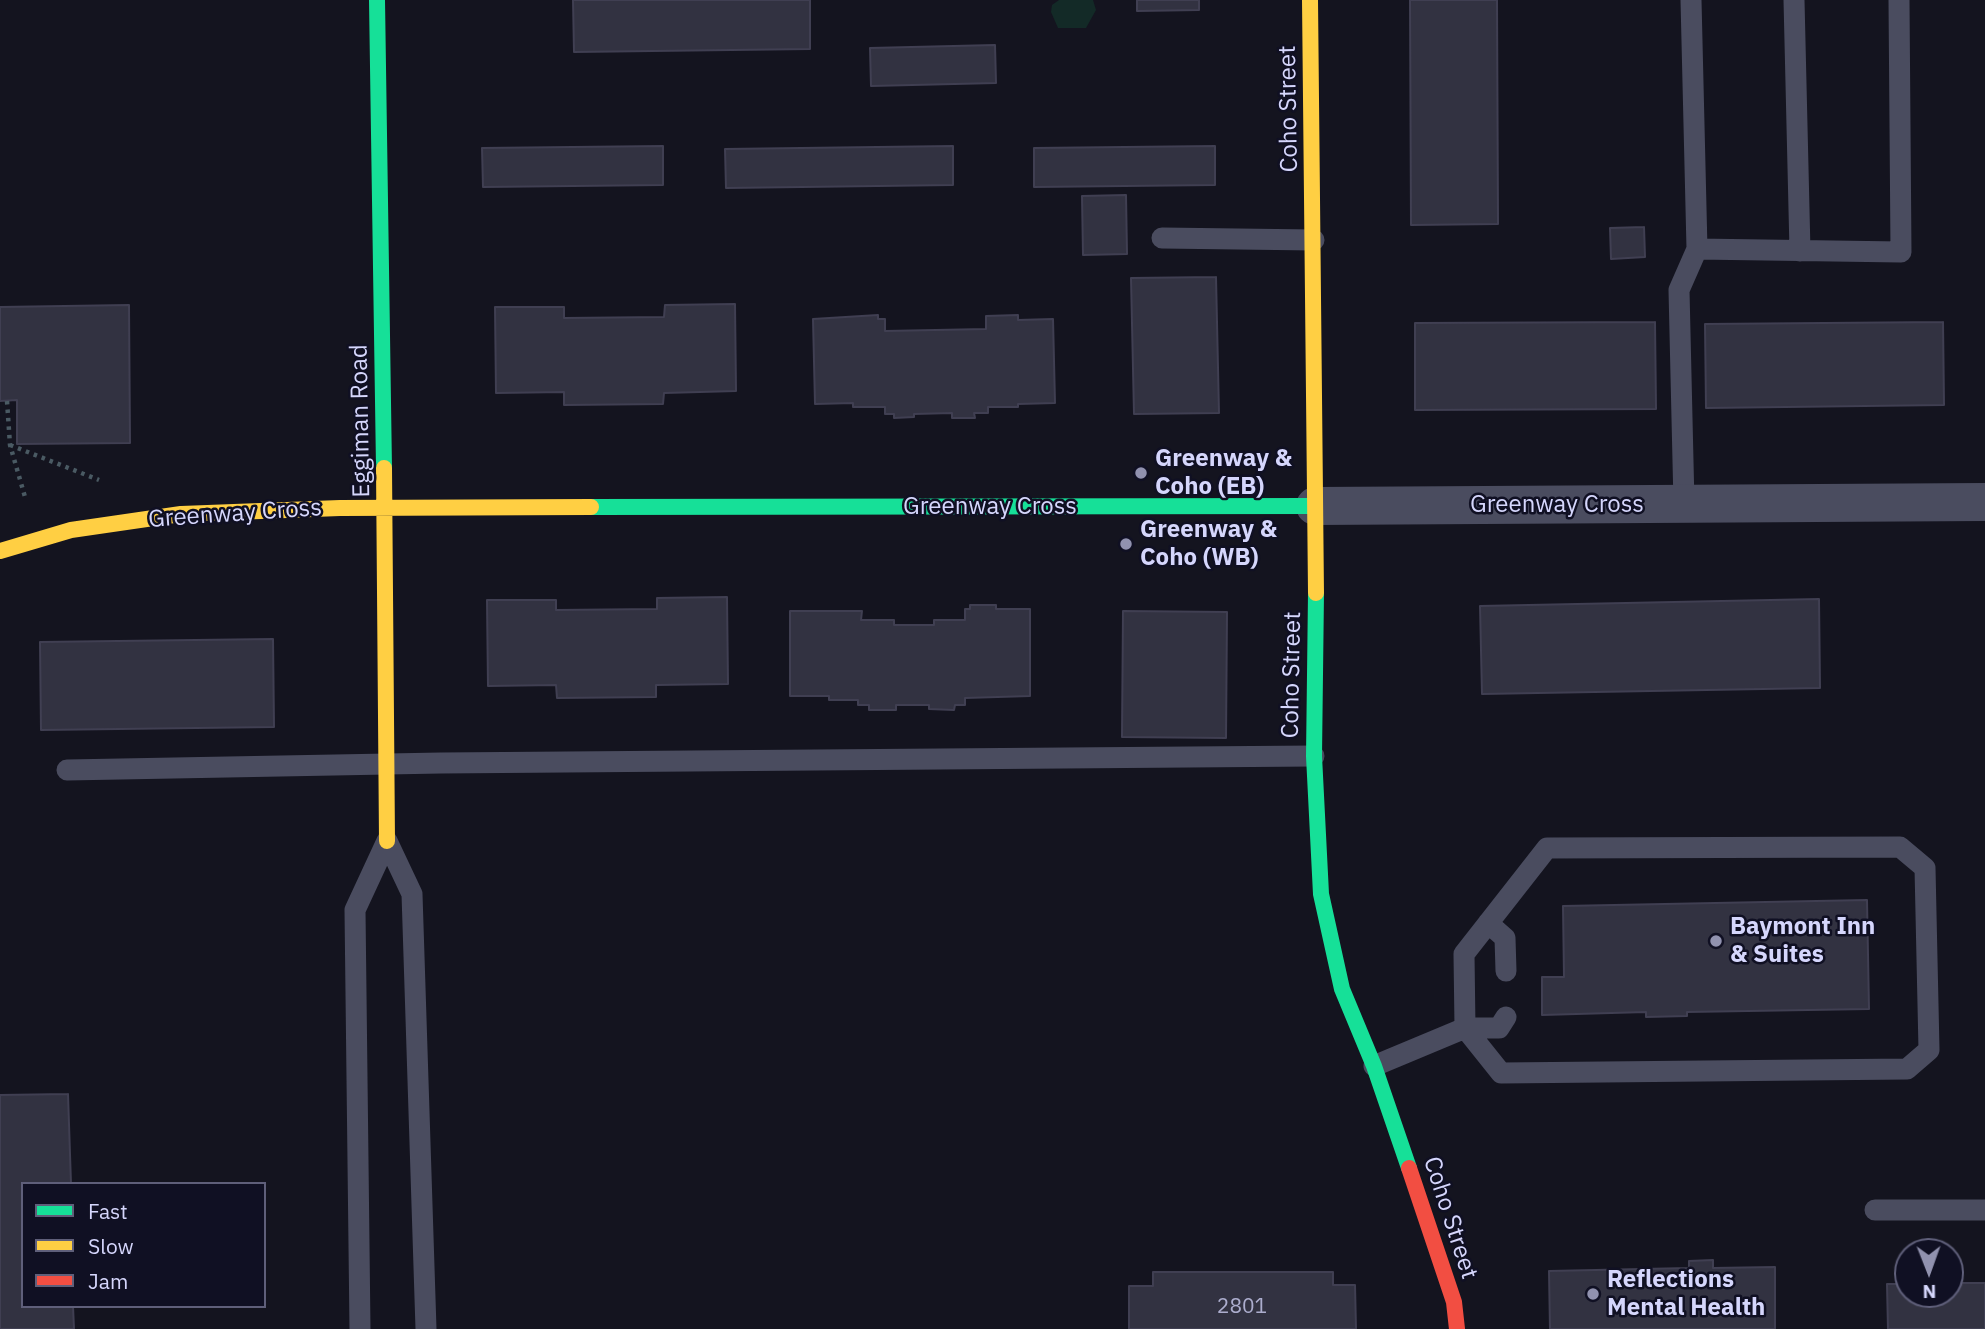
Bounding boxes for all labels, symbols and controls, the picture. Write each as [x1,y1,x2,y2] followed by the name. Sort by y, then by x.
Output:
[1273,45,1305,173] street label: Coho Street
[345,344,377,498] street label: Eggiman Road
[1155,445,1292,501] place label: Greenway & Coho (EB)
[1133,465,1149,481] marker: Greenway & Coho (EB)
[1470,491,1644,519] street label: Greenway Cross
[903,493,1077,521] street label: Greenway Cross
[147,494,323,534] street label: Greenway Cross
[1140,516,1277,572] place label: Greenway & Coho (WB)
[1118,536,1134,552] marker: Greenway & Coho (WB)
[1276,611,1308,739] street label: Coho Street
[1730,913,1875,969] place label: Baymont Inn & Suites
[1708,933,1724,949] marker: Baymont Inn & Suites
[1417,1153,1483,1283] street label: Coho Street
[21,1182,266,1308] legend
[88,1197,128,1225] text: Fast
[88,1232,134,1260] text: Slow
[1894,1238,1964,1308] north arrow
[1607,1266,1765,1322] place label: Reflections Mental Health
[88,1267,128,1295] text: Jam
[1922,1280,1936,1304] text: N
[1585,1286,1601,1302] marker: Reflections Mental Health
[1217,1294,1267,1320] house number: 2801

